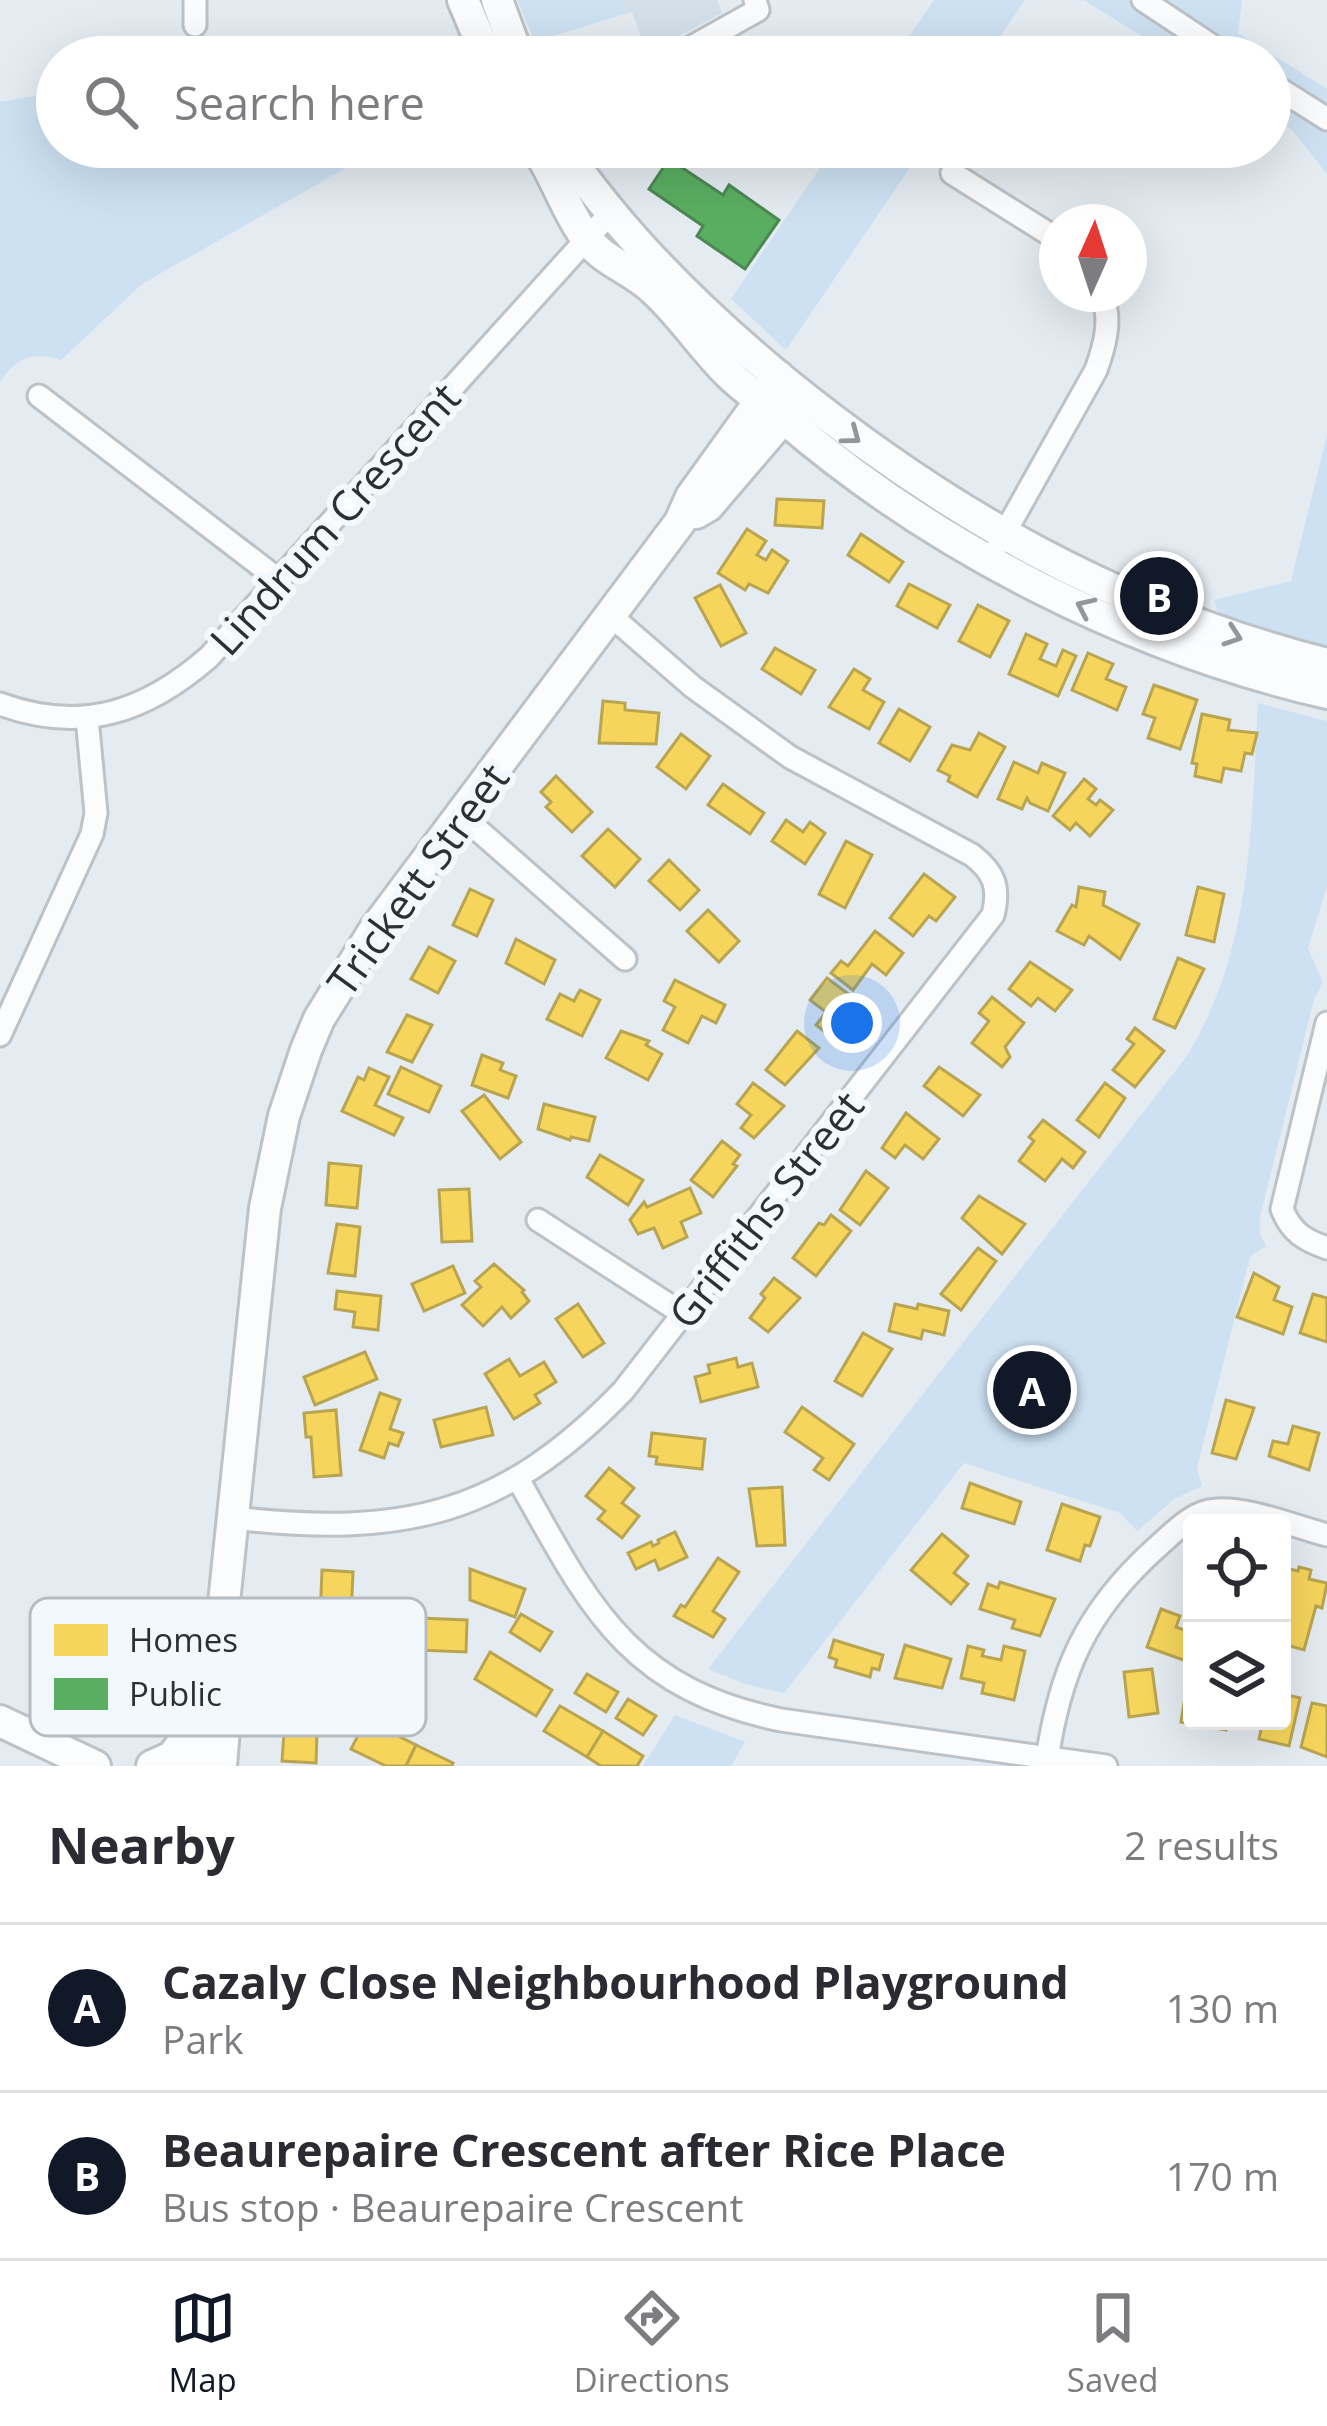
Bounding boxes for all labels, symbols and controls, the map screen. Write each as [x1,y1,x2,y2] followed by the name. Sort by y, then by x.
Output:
[36,36,1291,168] search box
[78,69,144,135] icon: search
[174,72,425,133] text: Search here
[1039,204,1147,312] north arrow
[196,369,472,667] street label: Lindrum Crescent
[839,421,860,443] one-way arrow
[1120,551,1198,641] pin: B
[1076,598,1097,621] one-way arrow
[1221,622,1242,646] one-way arrow
[313,751,521,1007] street label: Trickett Street
[822,993,882,1053] your location
[654,1079,876,1339] street label: Griffiths Street
[993,1345,1071,1435] pin: A
[1183,1514,1291,1730] map controls
[1183,1514,1291,1622] button: locate
[30,1598,426,1736] legend
[129,1617,238,1662] text: Homes
[1183,1622,1291,1730] button: layers
[129,1671,222,1716] text: Public
[48,1809,235,1879] text: Nearby
[1124,1818,1279,1871] text: 2 results
[162,1951,1069,2012] text: Cazaly Close Neighbourhood Playground
[74,1981,100,2034] text: A
[1166,1981,1279,2034] text: 130 m
[162,2012,244,2065] text: Park
[162,2119,1006,2180] text: Beaurepaire Crescent after Rice Place
[74,2149,100,2202] text: B
[1166,2149,1279,2202] text: 170 m
[162,2180,743,2233] text: Bus stop · Beaurepaire Crescent
[169,2285,237,2402] tab: Map
[574,2285,730,2402] tab: Directions
[1067,2285,1158,2402] tab: Saved

